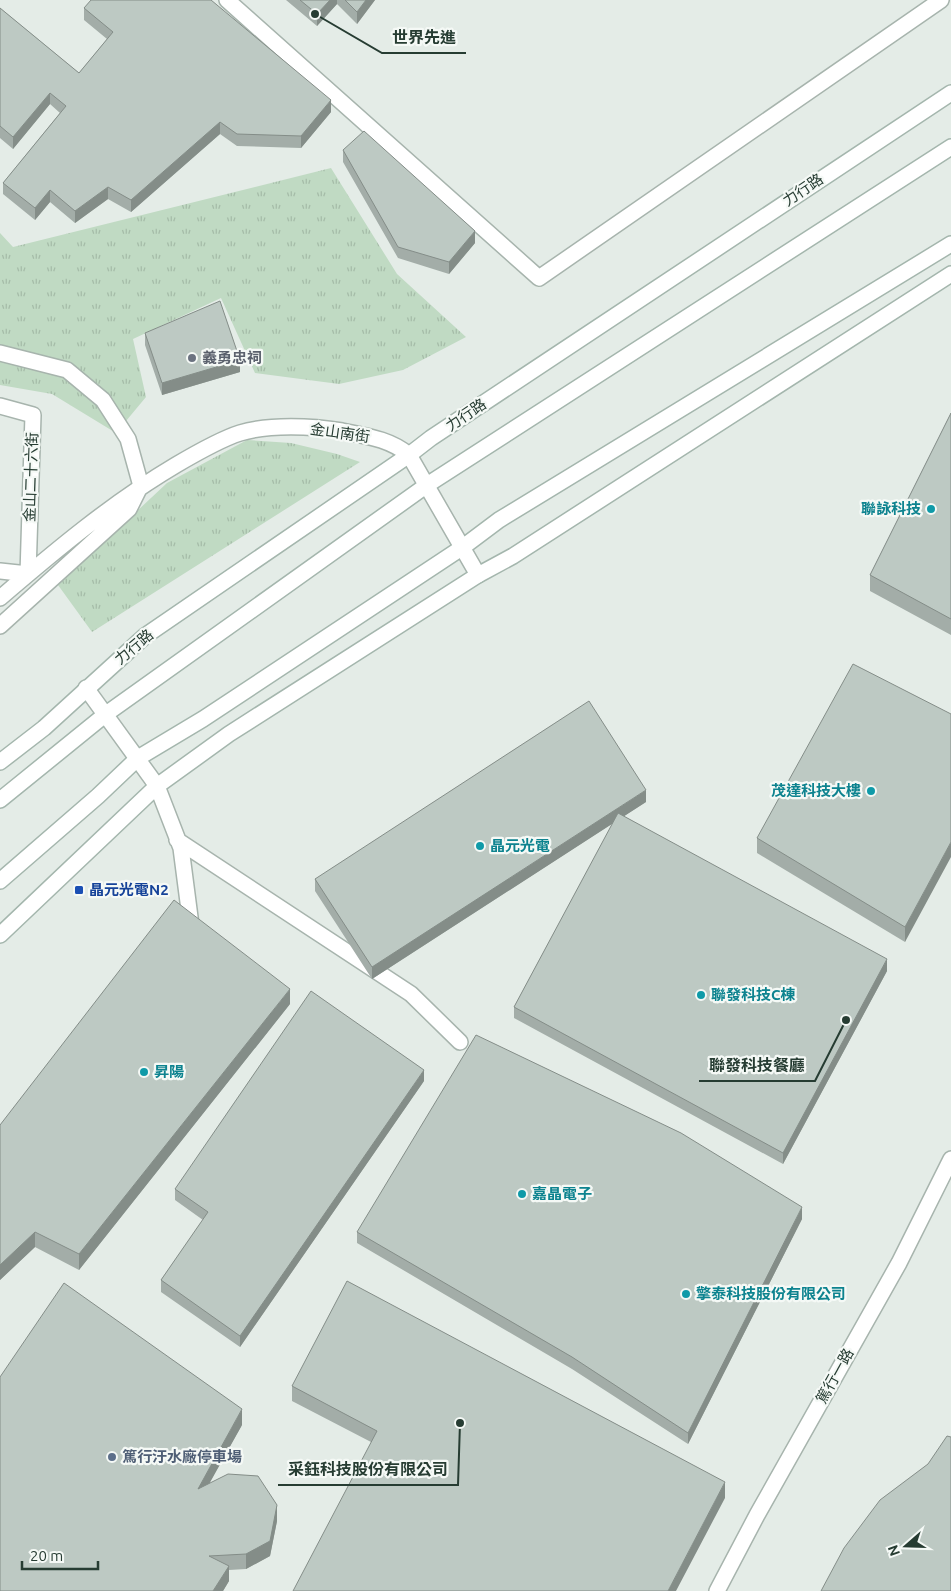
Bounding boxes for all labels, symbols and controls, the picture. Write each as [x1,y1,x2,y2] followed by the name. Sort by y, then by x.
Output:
[382,22,466,53] callout: 世界先進
[392,28,456,46] text: 世界先進
[779,170,826,209] street label: 力行路
[202,349,262,366] place label: 義勇忠祠
[186,352,198,364] marker: 義勇忠祠
[442,395,489,434] street label: 力行路
[309,420,371,445] street label: 金山南街
[20,432,41,522] street label: 金山二十六街
[861,500,921,517] place label: 聯詠科技
[925,503,937,515] marker: 聯詠科技
[111,626,156,668] street label: 力行路
[771,782,861,799] place label: 茂達科技大樓
[865,785,877,797] marker: 茂達科技大樓
[490,837,550,854] place label: 晶元光電
[474,840,486,852] marker: 晶元光電
[89,881,169,898] place label: 晶元光電N2
[73,884,85,896] marker: 晶元光電N2
[711,986,796,1003] place label: 聯發科技C棟
[695,989,707,1001] marker: 聯發科技C棟
[699,1050,815,1081] callout: 聯發科技餐廳
[709,1056,805,1074] text: 聯發科技餐廳
[154,1063,184,1080] place label: 昇陽
[138,1066,150,1078] marker: 昇陽
[532,1185,592,1202] place label: 嘉晶電子
[516,1188,528,1200] marker: 嘉晶電子
[696,1285,846,1302] place label: 擎泰科技股份有限公司
[680,1288,692,1300] marker: 擎泰科技股份有限公司
[813,1345,857,1406] street label: 篤行一路
[122,1448,242,1465] place label: 篤行汙水廠停車場
[106,1451,118,1463] marker: 篤行汙水廠停車場
[278,1454,458,1485] callout: 采鈺科技股份有限公司
[288,1460,448,1478] text: 采鈺科技股份有限公司
[881,1521,931,1571] north arrow
[22,1538,99,1570] scale bar
[884,1543,903,1558] text: N
[30,1547,63,1564] text: 20 m

